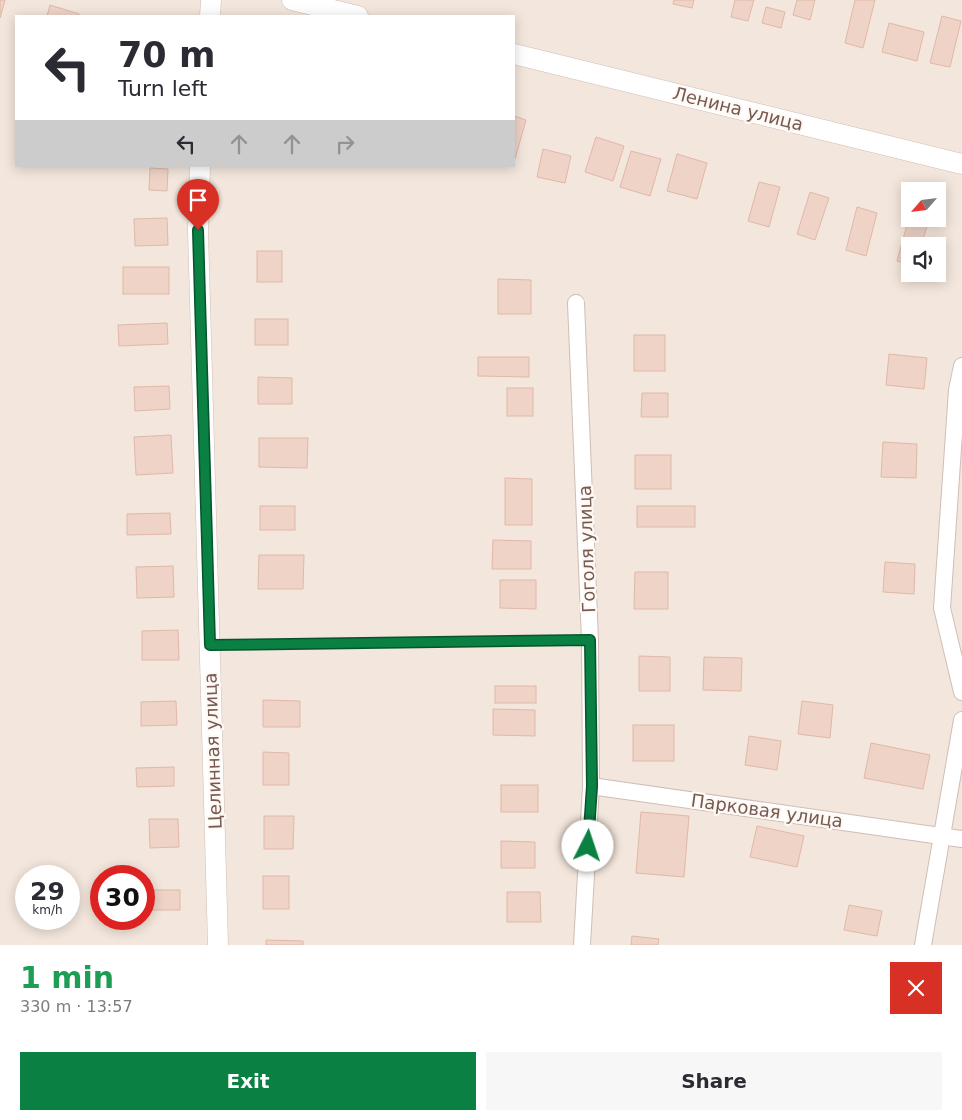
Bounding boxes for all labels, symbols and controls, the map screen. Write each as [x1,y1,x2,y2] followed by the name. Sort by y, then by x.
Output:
[35,35,100,100] icon: left
[118,35,215,75] text: 70 m
[118,76,207,101] text: Turn left
[671,82,806,135] street label: Ленина улица
[172,130,200,158] icon: left
[225,130,253,158] icon: ahead
[278,130,306,158] icon: ahead
[331,130,359,158] icon: right
[177,179,219,230] pin
[901,182,946,228] north arrow
[901,182,946,282] map controls
[184,186,212,214] icon: arrive
[901,237,946,282] button: sound
[574,485,599,613] street label: Гоголя улица
[199,672,226,830] street label: Целинная улица
[690,789,844,832] street label: Парковая улица
[561,819,613,871] position arrow
[90,865,155,930] speed limit sign: 30
[30,877,65,906] text: 29
[32,903,63,917] text: km/h
[20,960,114,995] text: 1 min
[890,962,942,1014] button: close
[20,997,133,1016] text: 330 m · 13:57
[20,1052,476,1110] button: Exit
[486,1052,942,1110] button: Share

